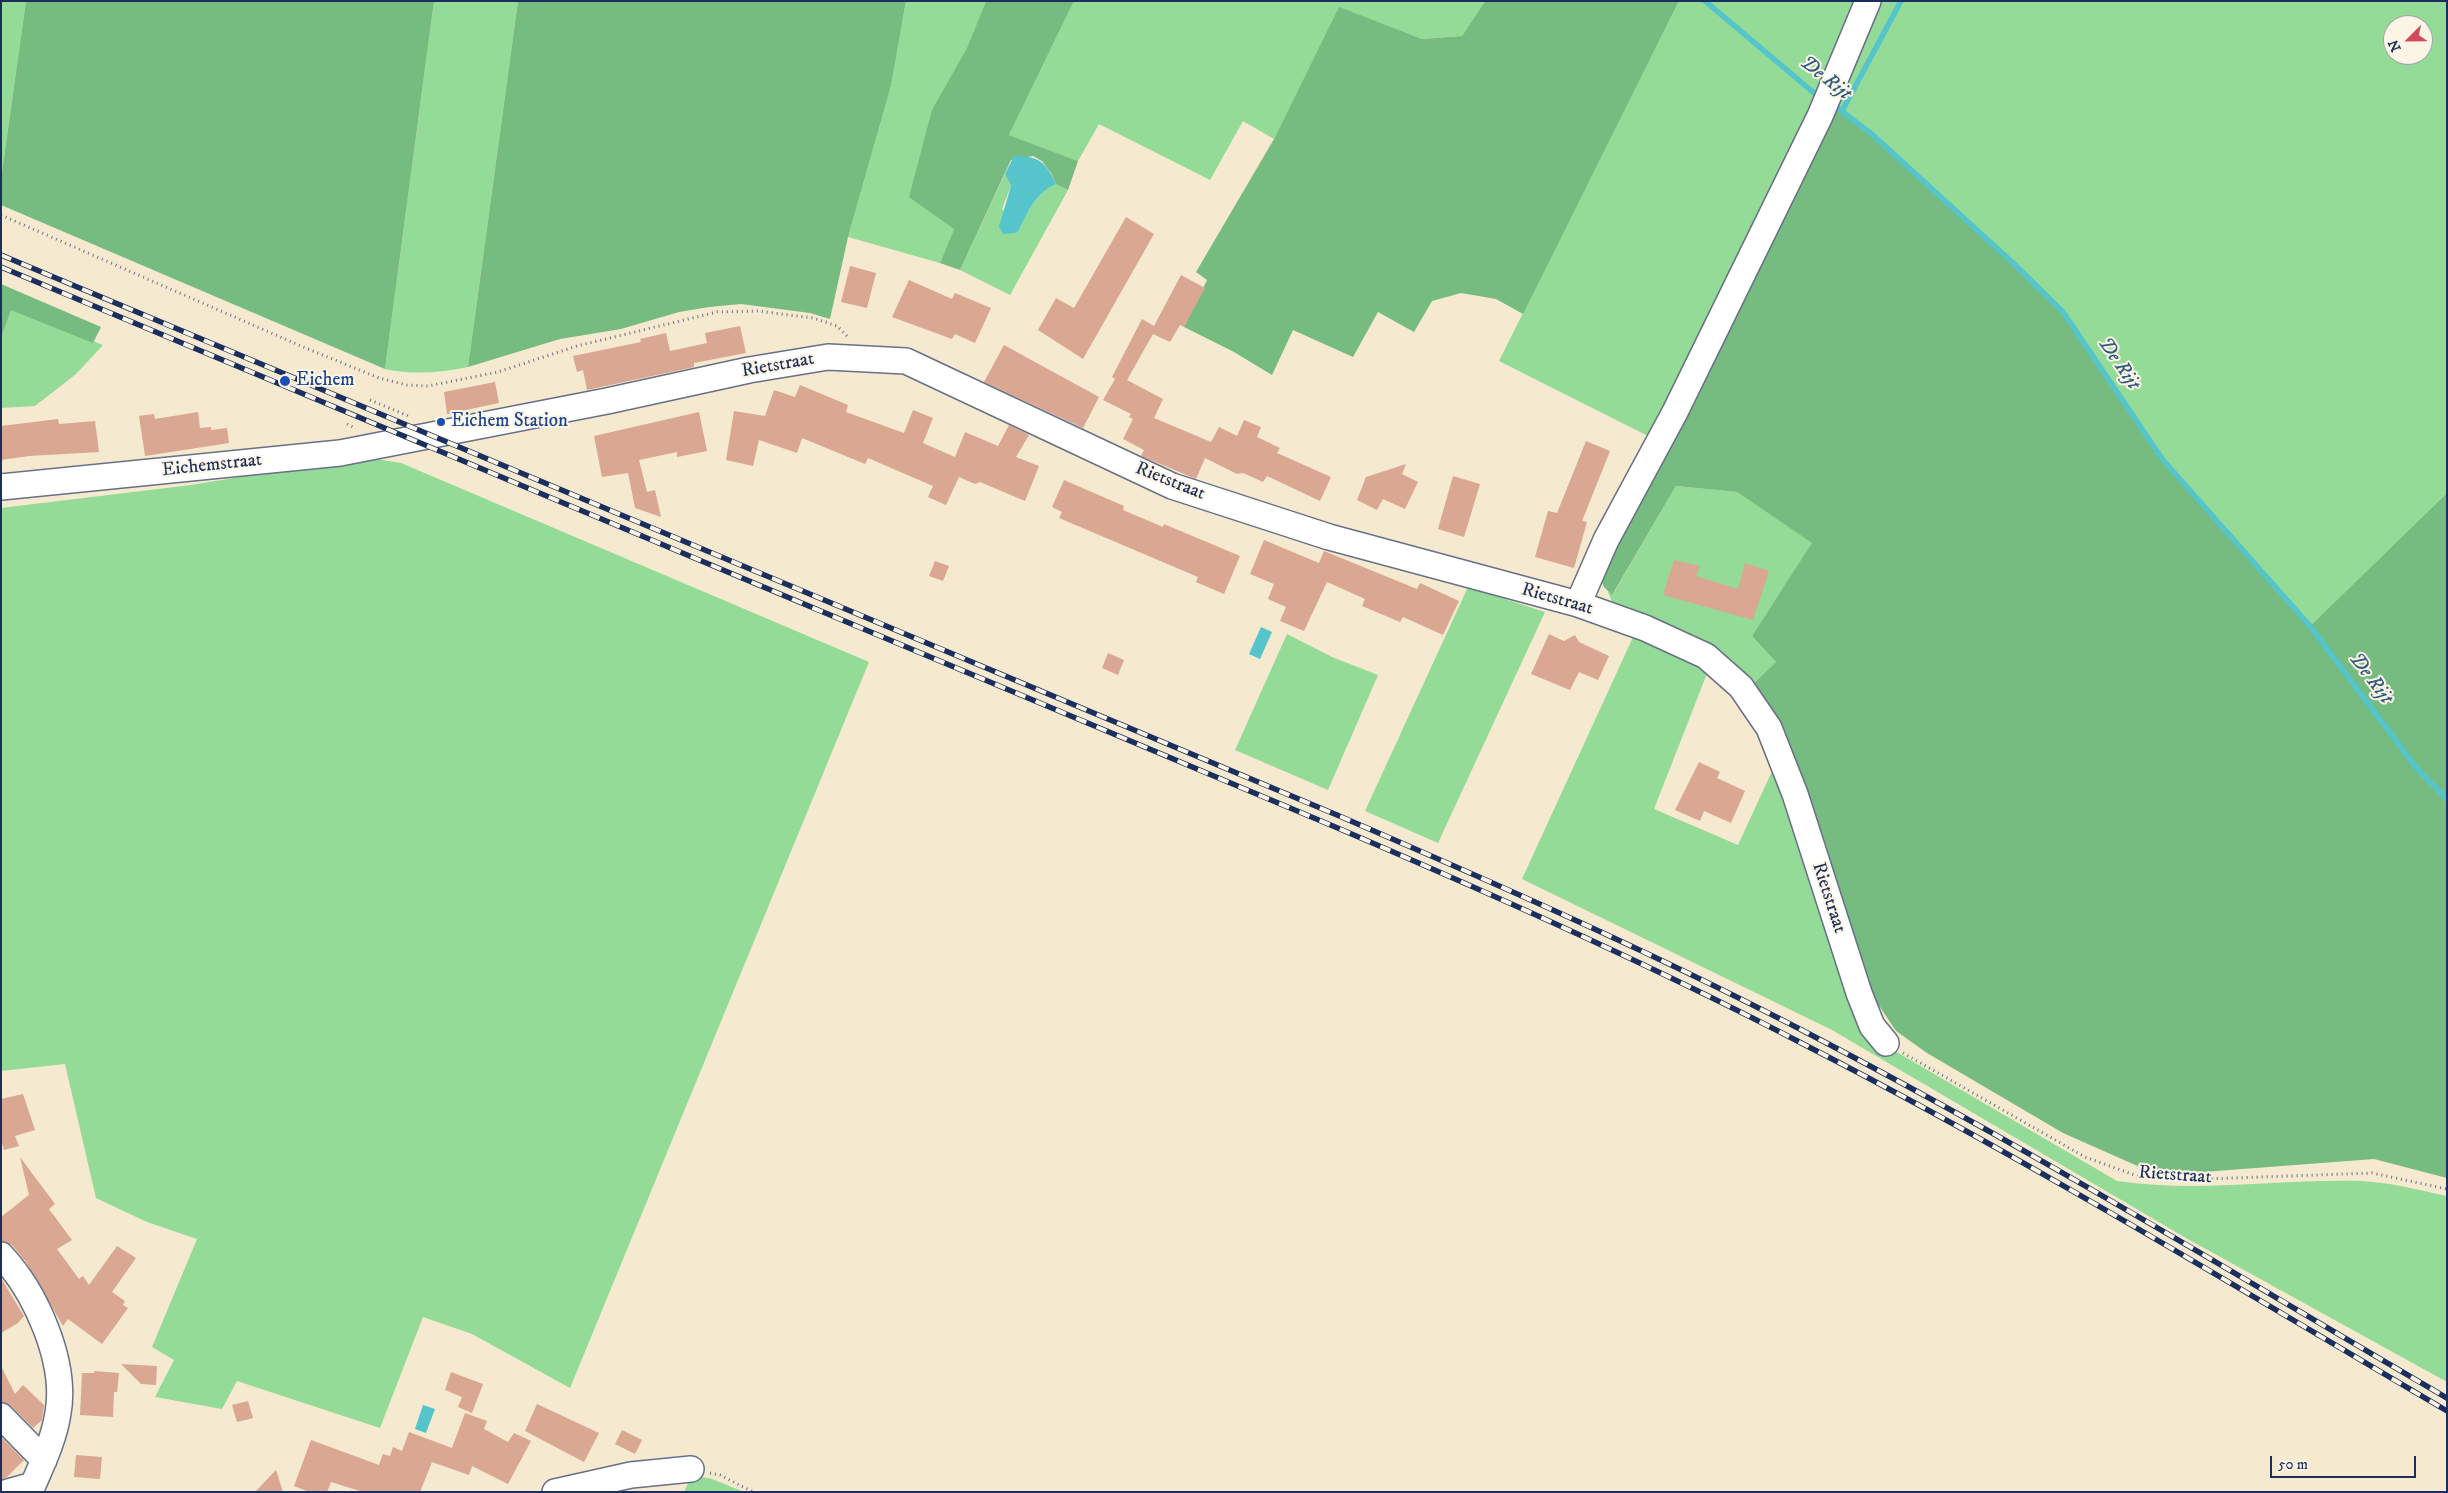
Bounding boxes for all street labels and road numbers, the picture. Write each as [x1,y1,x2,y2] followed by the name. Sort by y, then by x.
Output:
[740,348,816,384] street label: Rietstraat
[161,449,263,483] street label: Eichemstraat
[1132,458,1208,506] street label: Rietstraat
[1519,579,1595,621] street label: Rietstraat
[1806,860,1850,936] street label: Rietstraat
[2138,1162,2212,1190] street label: Rietstraat

